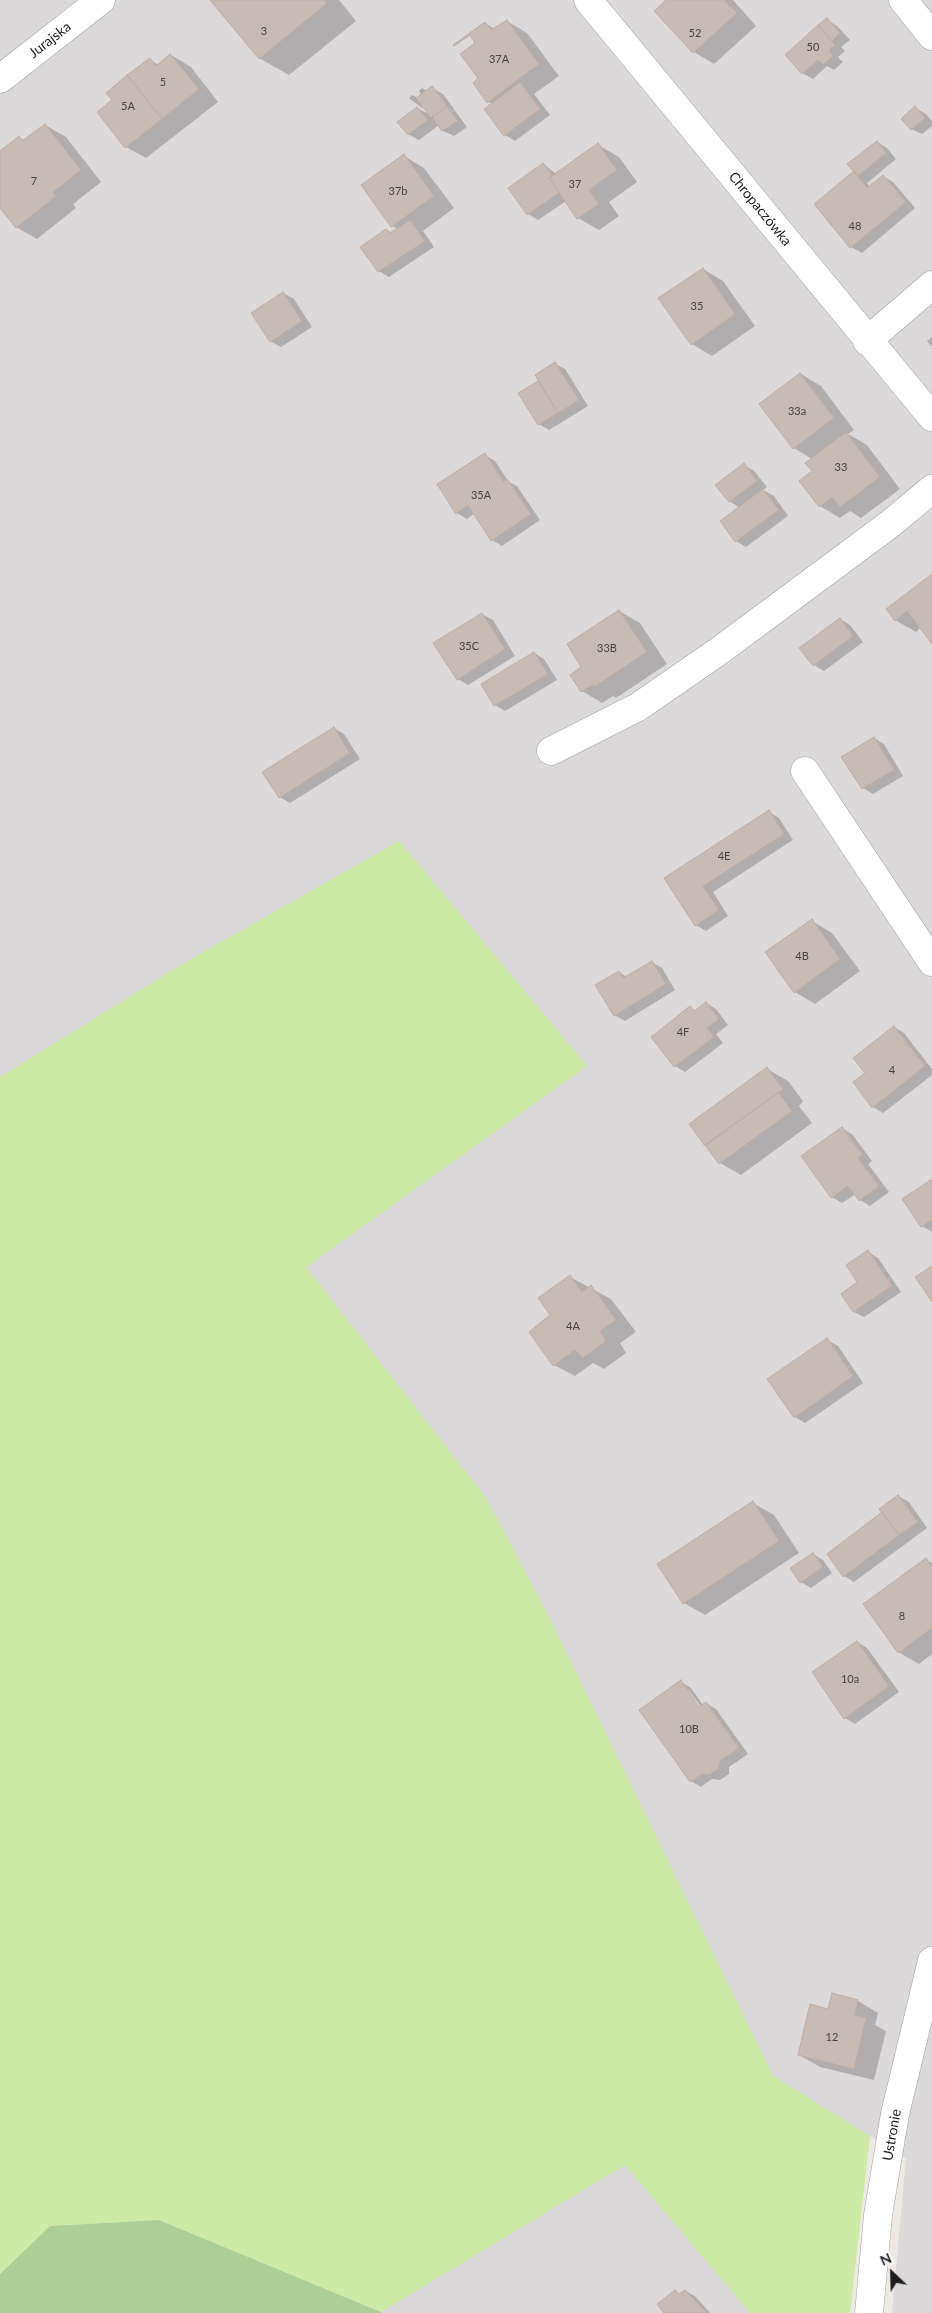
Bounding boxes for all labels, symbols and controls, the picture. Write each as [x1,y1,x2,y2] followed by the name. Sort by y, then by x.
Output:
[26,18,74,62] street label: Jurajska
[261,24,267,38] house number: 3
[689,26,701,40] house number: 52
[807,40,819,54] house number: 50
[489,52,509,66] house number: 37A
[160,75,166,89] house number: 5
[121,99,135,113] house number: 5A
[725,169,795,249] street label: Chropaczówka
[31,174,37,188] house number: 7
[569,177,581,191] house number: 37
[389,184,407,198] house number: 37b
[849,219,861,233] house number: 48
[691,299,703,313] house number: 35
[788,404,806,418] house number: 33a
[835,460,847,474] house number: 33
[471,488,491,502] house number: 35A
[459,639,479,653] house number: 35C
[597,641,617,655] house number: 33B
[718,849,730,863] house number: 4E
[795,949,809,963] house number: 4B
[677,1025,689,1039] house number: 4F
[889,1063,895,1077] house number: 4
[566,1319,580,1333] house number: 4A
[899,1609,905,1623] house number: 8
[841,1672,859,1686] house number: 10a
[679,1722,699,1736] house number: 10B
[826,2030,838,2044] house number: 12
[879,2108,905,2162] street label: Ustronie
[867,2248,917,2298] north arrow
[877,2249,894,2269] text: N

